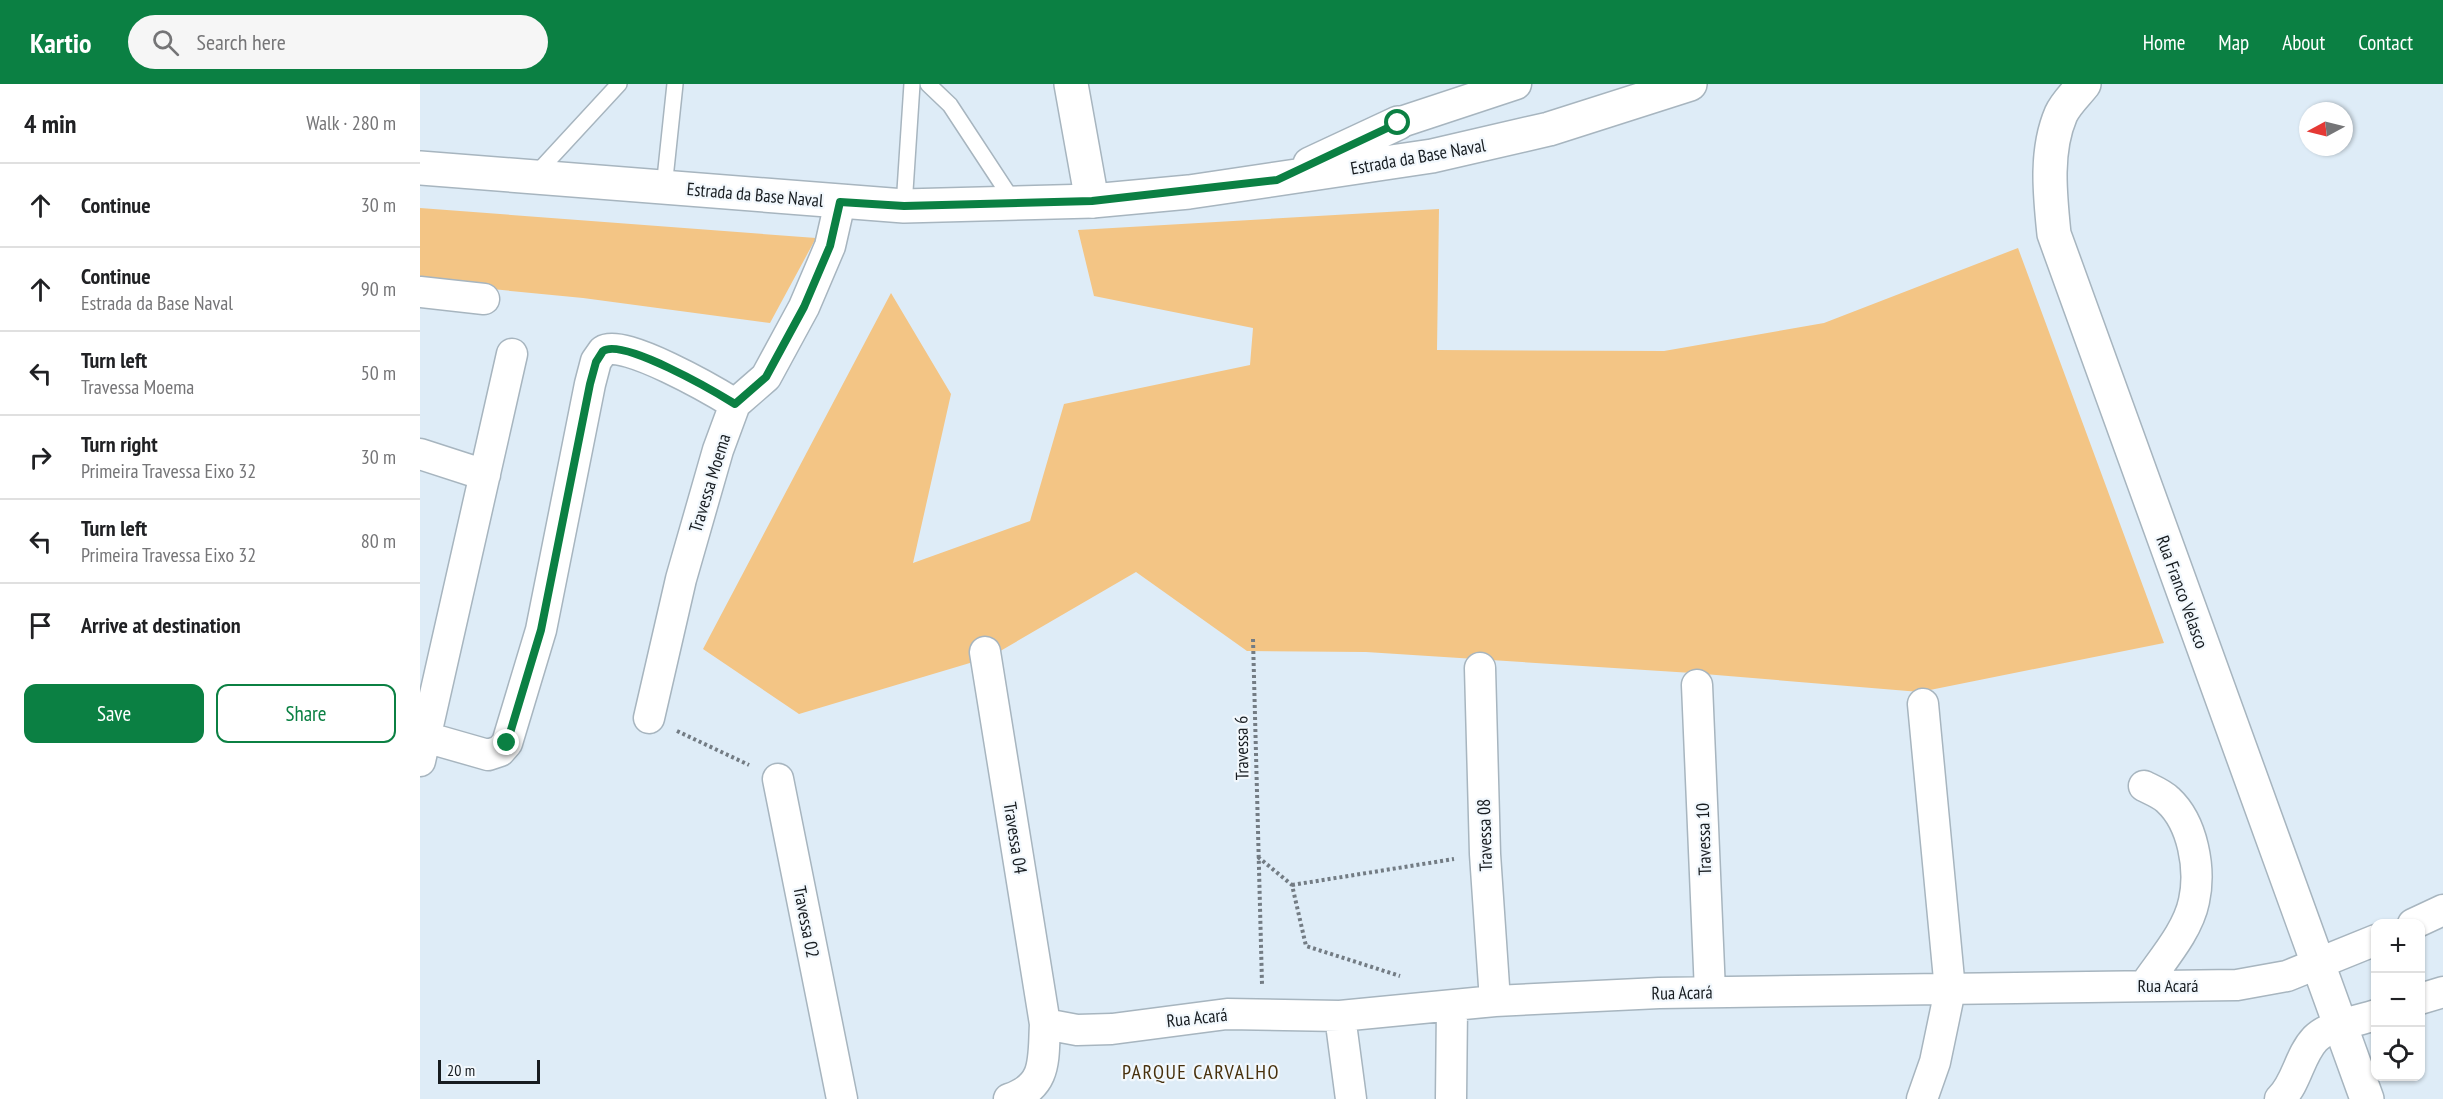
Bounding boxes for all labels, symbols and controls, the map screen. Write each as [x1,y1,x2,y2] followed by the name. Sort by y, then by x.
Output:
[128,15,548,69] search box
[30,24,92,61] text: Kartio
[149,26,182,59] icon: search
[197,28,286,56] text: Search here
[2143,29,2185,56] text: Home
[2218,29,2249,56] text: Map
[2282,29,2325,56] text: About
[2358,29,2413,56] text: Contact
[2299,102,2353,156] north arrow
[24,107,77,140] text: 4 min
[1384,109,1410,135] route start
[306,110,396,136] text: Walk · 280 m
[1349,133,1488,180] street label: Estrada da Base Naval
[686,177,825,212] street label: Estrada da Base Naval
[24,189,57,222] icon: ahead
[81,191,151,219] text: Continue
[361,192,396,218] text: 30 m
[81,262,151,290] text: Continue
[24,273,57,306] icon: ahead
[361,276,396,302] text: 90 m
[81,290,233,316] text: Estrada da Base Naval
[81,346,147,374] text: Turn left
[24,357,57,390] icon: left
[361,360,396,386] text: 50 m
[81,374,194,400] text: Travessa Moema
[81,430,158,458] text: Turn right
[684,431,735,535] street label: Travessa Moema
[24,441,57,474] icon: right
[361,444,396,470] text: 30 m
[81,458,256,484] text: Primeira Travessa Eixo 32
[81,514,147,542] text: Turn left
[24,525,57,558] icon: left
[361,528,396,554] text: 80 m
[2151,532,2214,652] street label: Rua Franco Velasco
[81,542,256,568] text: Primeira Travessa Eixo 32
[24,609,57,642] icon: arrive
[81,611,241,639] text: Arrive at destination
[24,684,204,743] button: Save
[216,684,396,743] button: Share
[1229,716,1254,780] street label: Travessa 6
[493,729,519,755] route end
[1472,798,1497,872] street label: Travessa 08
[998,800,1033,876] street label: Travessa 04
[1691,802,1716,876] street label: Travessa 10
[788,884,825,960] street label: Travessa 02
[2371,919,2425,1081] map controls
[2371,919,2425,973] button: +
[2371,973,2425,1027] button: −
[2137,974,2199,997] street label: Rua Acará
[1651,980,1713,1005] street label: Rua Acará
[1165,1003,1229,1032] street label: Rua Acará
[2371,1027,2425,1081] button: locate
[438,1057,540,1084] scale bar
[1122,1059,1280,1085] district label: PARQUE CARVALHO
[447,1060,475,1080] text: 20 m

